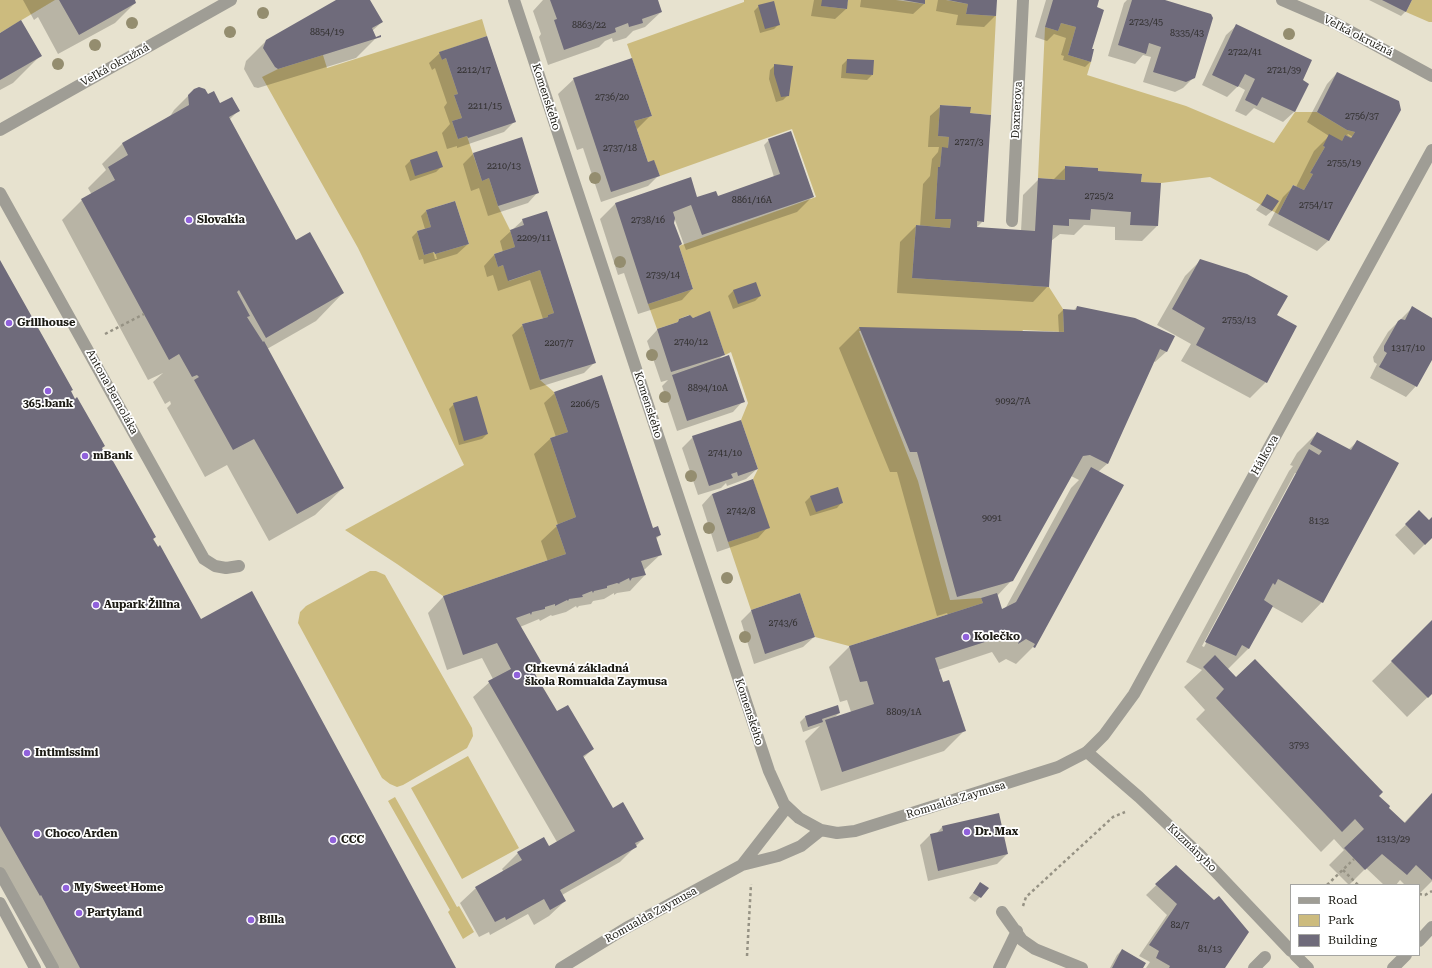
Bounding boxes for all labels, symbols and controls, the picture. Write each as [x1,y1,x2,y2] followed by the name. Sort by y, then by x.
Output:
[1321,13,1395,59] street label: Veľká okružná
[1129,17,1163,27] house number: 2723/45
[572,20,606,30] house number: 8863/22
[310,27,344,37] house number: 8854/19
[1170,28,1204,38] house number: 8335/43
[79,41,151,89] street label: Veľká okružná
[1228,47,1262,57] house number: 2722/41
[529,62,563,132] street label: Komenského
[457,65,491,75] house number: 2212/17
[1267,65,1301,75] house number: 2721/39
[1009,81,1025,139] street label: Daxnerova
[595,92,629,102] house number: 2736/20
[468,101,502,111] house number: 2211/15
[1345,111,1379,121] house number: 2756/37
[955,137,983,147] house number: 2727/3
[603,143,637,153] house number: 2737/18
[1327,158,1361,168] house number: 2755/19
[487,161,521,171] house number: 2210/13
[1085,191,1113,201] house number: 2725/2
[732,195,772,205] house number: 8861/16A
[1299,200,1333,210] house number: 2754/17
[197,213,245,227] place label: Slovakia
[184,215,194,225] marker: Slovakia
[631,215,665,225] house number: 2738/16
[517,233,551,243] house number: 2209/11
[646,270,680,280] house number: 2739/14
[1222,315,1256,325] house number: 2753/13
[17,316,75,330] place label: Grillhouse
[4,318,14,328] marker: Grillhouse
[674,337,708,347] house number: 2740/12
[545,338,573,348] house number: 2207/7
[1391,343,1425,353] house number: 1317/10
[83,347,141,437] street label: Antona Bernoláka
[631,370,665,440] street label: Komenského
[688,383,728,393] house number: 8894/10A
[43,386,53,396] marker: 365.bank
[995,396,1031,406] house number: 9092/7A
[23,397,73,411] place label: 365.bank
[571,399,599,409] house number: 2206/5
[1249,433,1281,477] street label: Hálkova
[708,448,742,458] house number: 2741/10
[93,449,133,463] place label: mBank
[80,451,90,461] marker: mBank
[727,506,755,516] house number: 2742/8
[982,513,1002,523] house number: 9091
[1309,516,1329,526] house number: 8132
[104,598,180,612] place label: Aupark Žilina
[91,600,101,610] marker: Aupark Žilina
[769,618,797,628] house number: 2743/6
[974,630,1020,644] place label: Kolečko
[961,632,971,642] marker: Kolečko
[525,662,667,688] place label: Cirkevná základná škola Romualda Zaymusa
[512,670,522,680] marker: Cirkevná základná škola Romualda Zaymusa
[732,677,766,747] street label: Komenského
[886,707,922,717] house number: 8809/1A
[1289,740,1309,750] house number: 3793
[35,746,98,760] place label: Intimissimi
[22,748,32,758] marker: Intimissimi
[905,779,1007,821] street label: Romualda Zaymusa
[1165,821,1219,875] street label: Kuzmányho
[975,825,1018,839] place label: Dr. Max
[45,827,118,841] place label: Choco Arden
[962,827,972,837] marker: Dr. Max
[32,829,42,839] marker: Choco Arden
[341,833,364,847] place label: CCC
[1376,834,1410,844] house number: 1313/29
[328,835,338,845] marker: CCC
[74,881,163,895] place label: My Sweet Home
[61,883,71,893] marker: My Sweet Home
[603,884,699,946] street label: Romualda Zaymusa
[1290,884,1420,956] legend
[1328,893,1357,907] text: Road
[87,906,142,920] place label: Partyland
[74,908,84,918] marker: Partyland
[259,913,284,927] place label: Billa
[1328,913,1354,927] text: Park
[246,915,256,925] marker: Billa
[1171,920,1189,930] house number: 82/7
[1328,933,1377,947] text: Building
[1198,944,1222,954] house number: 81/13

